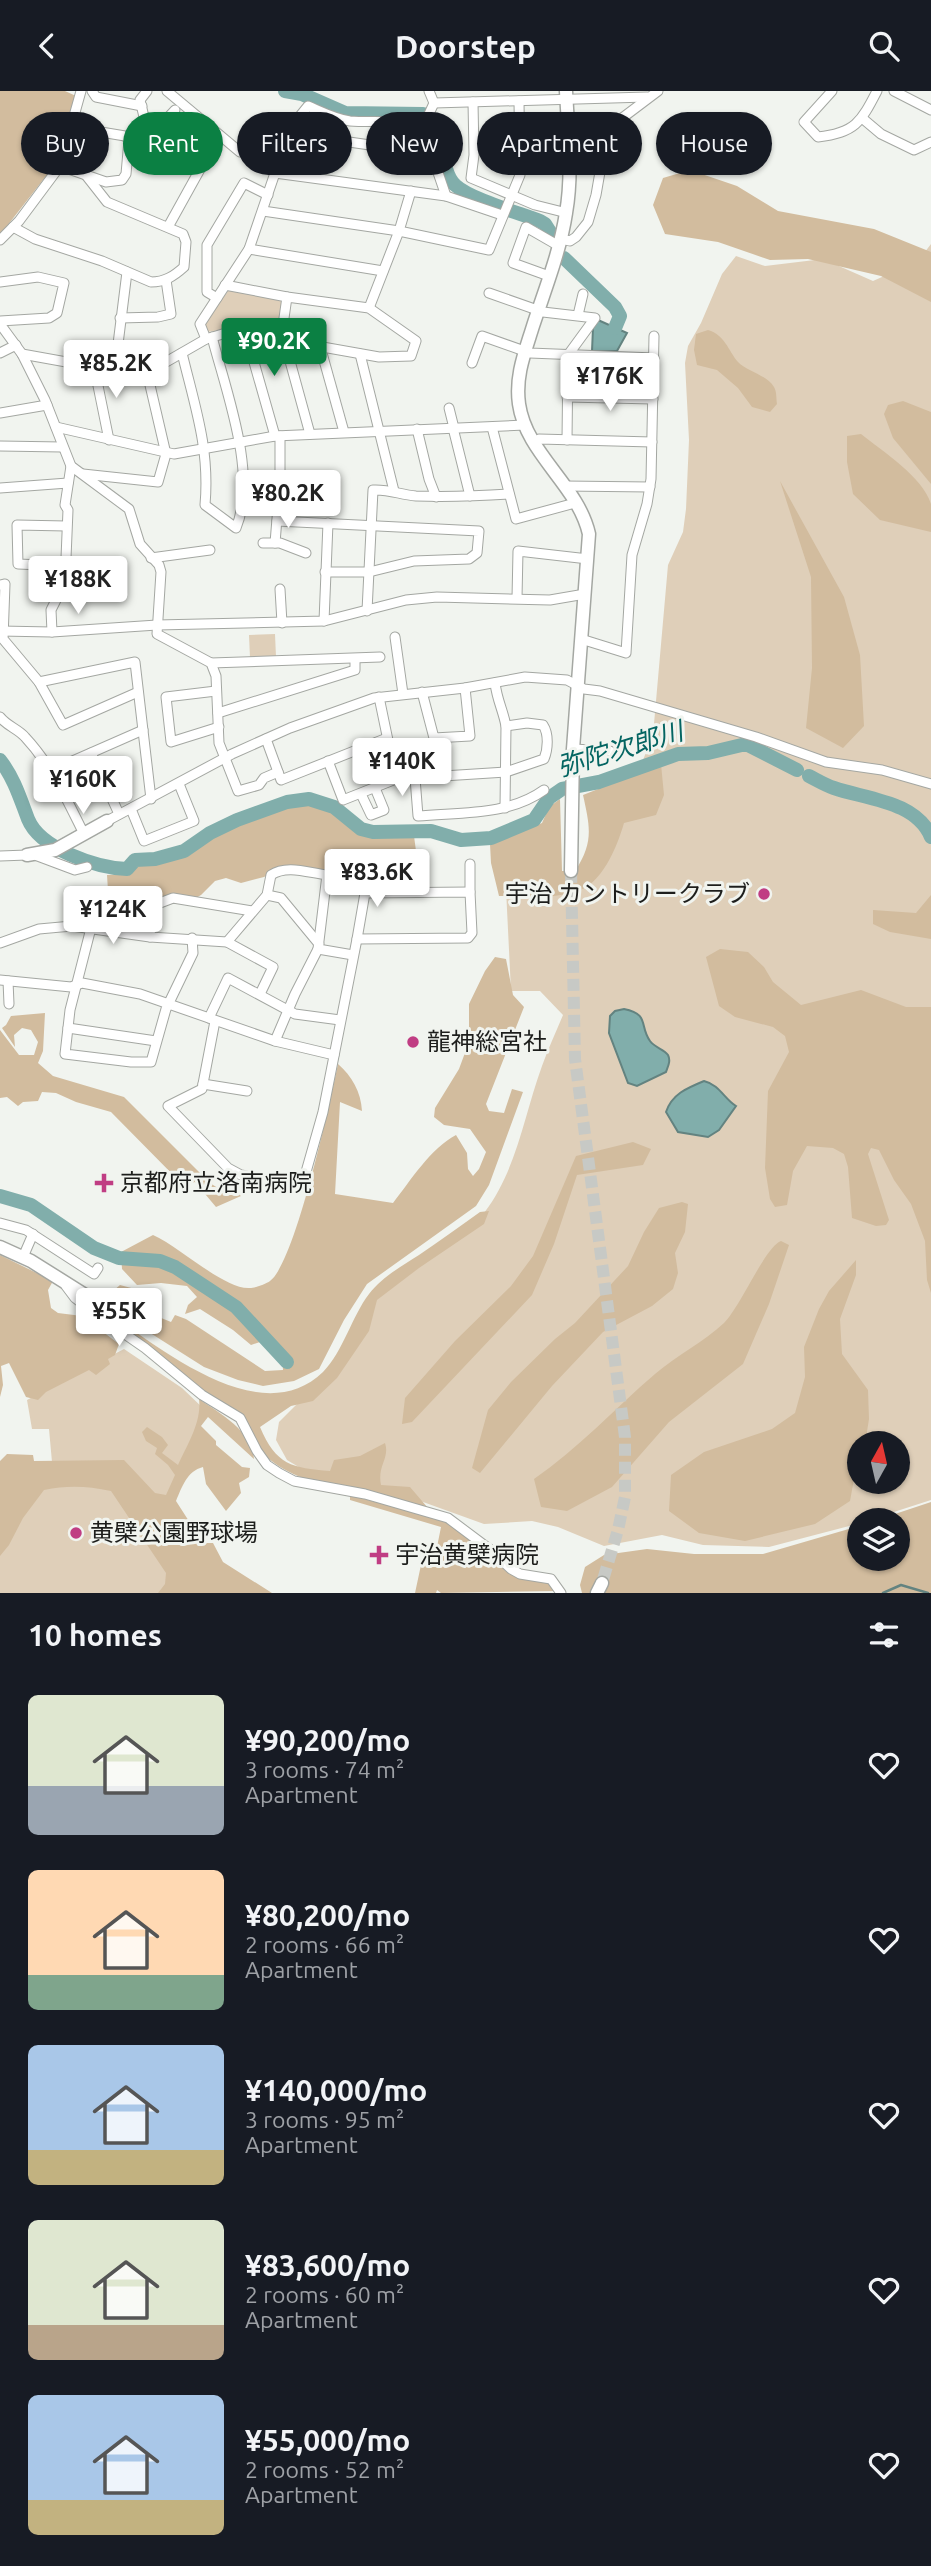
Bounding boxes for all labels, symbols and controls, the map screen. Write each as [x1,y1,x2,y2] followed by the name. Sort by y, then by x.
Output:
[28,27,66,65] icon: back
[865,27,903,65] icon: search
[395,28,536,64] text: Doorstep
[21,112,109,175] chip: Buy
[123,112,223,175] chip: Rent
[237,112,352,175] chip: Filters
[366,112,463,175] chip: New
[477,112,642,175] chip: Apartment
[656,112,772,175] chip: House
[217,319,331,378] pin: ¥90.2K
[238,328,310,353] text: ¥90.2K
[59,341,173,400] pin: ¥85.2K
[80,350,152,375] text: ¥85.2K
[561,353,659,413] pin: ¥176K
[576,363,644,388] text: ¥176K
[231,471,345,530] pin: ¥80.2K
[252,480,324,505] text: ¥80.2K
[29,557,127,616] pin: ¥188K
[44,566,112,591] text: ¥188K
[553,715,689,781] water label: 弥陀次郎川
[353,739,451,798] pin: ¥140K
[368,748,436,773] text: ¥140K
[34,757,132,816] pin: ¥160K
[49,766,117,791] text: ¥160K
[320,849,434,909] pin: ¥83.6K
[341,859,413,884] text: ¥83.6K
[505,880,750,907] place label: 宇治 カントリークラブ
[756,886,772,902] marker: 宇治 カントリークラブ
[64,887,162,946] pin: ¥124K
[79,896,147,921] text: ¥124K
[427,1028,547,1055] place label: 龍神総宮社
[405,1034,421,1050] marker: 龍神総宮社
[120,1169,312,1196] place label: 京都府立洛南病院
[94,1173,114,1193] marker: 京都府立洛南病院
[78,1289,160,1348] pin: ¥55K
[92,1298,146,1323] text: ¥55K
[847,1431,910,1495] north arrow
[847,1431,910,1571] map controls
[847,1508,910,1571] button: layers
[90,1519,258,1546] place label: 黄檗公園野球場
[68,1525,84,1541] marker: 黄檗公園野球場
[395,1541,539,1568] place label: 宇治黄檗病院
[369,1545,389,1565] marker: 宇治黄檗病院
[865,1616,903,1654] icon: filters
[28,1618,162,1652] text: 10 homes
[84,1723,168,1807] icon: home
[245,1723,410,1757] text: ¥90,200/mo
[865,1746,903,1784] icon: heart
[245,1757,404,1782] text: 3 rooms · 74 m²
[245,1782,358,1807] text: Apartment
[84,1898,168,1982] icon: home
[245,1898,410,1932] text: ¥80,200/mo
[865,1921,903,1959] icon: heart
[245,1932,404,1957] text: 2 rooms · 66 m²
[245,1957,358,1982] text: Apartment
[84,2073,168,2157] icon: home
[245,2073,427,2107] text: ¥140,000/mo
[865,2096,903,2134] icon: heart
[245,2107,404,2132] text: 3 rooms · 95 m²
[245,2132,358,2157] text: Apartment
[84,2248,168,2332] icon: home
[245,2248,410,2282] text: ¥83,600/mo
[865,2271,903,2309] icon: heart
[245,2282,404,2307] text: 2 rooms · 60 m²
[245,2307,358,2332] text: Apartment
[84,2423,168,2507] icon: home
[245,2423,410,2457] text: ¥55,000/mo
[865,2446,903,2484] icon: heart
[245,2457,404,2482] text: 2 rooms · 52 m²
[245,2482,358,2507] text: Apartment

